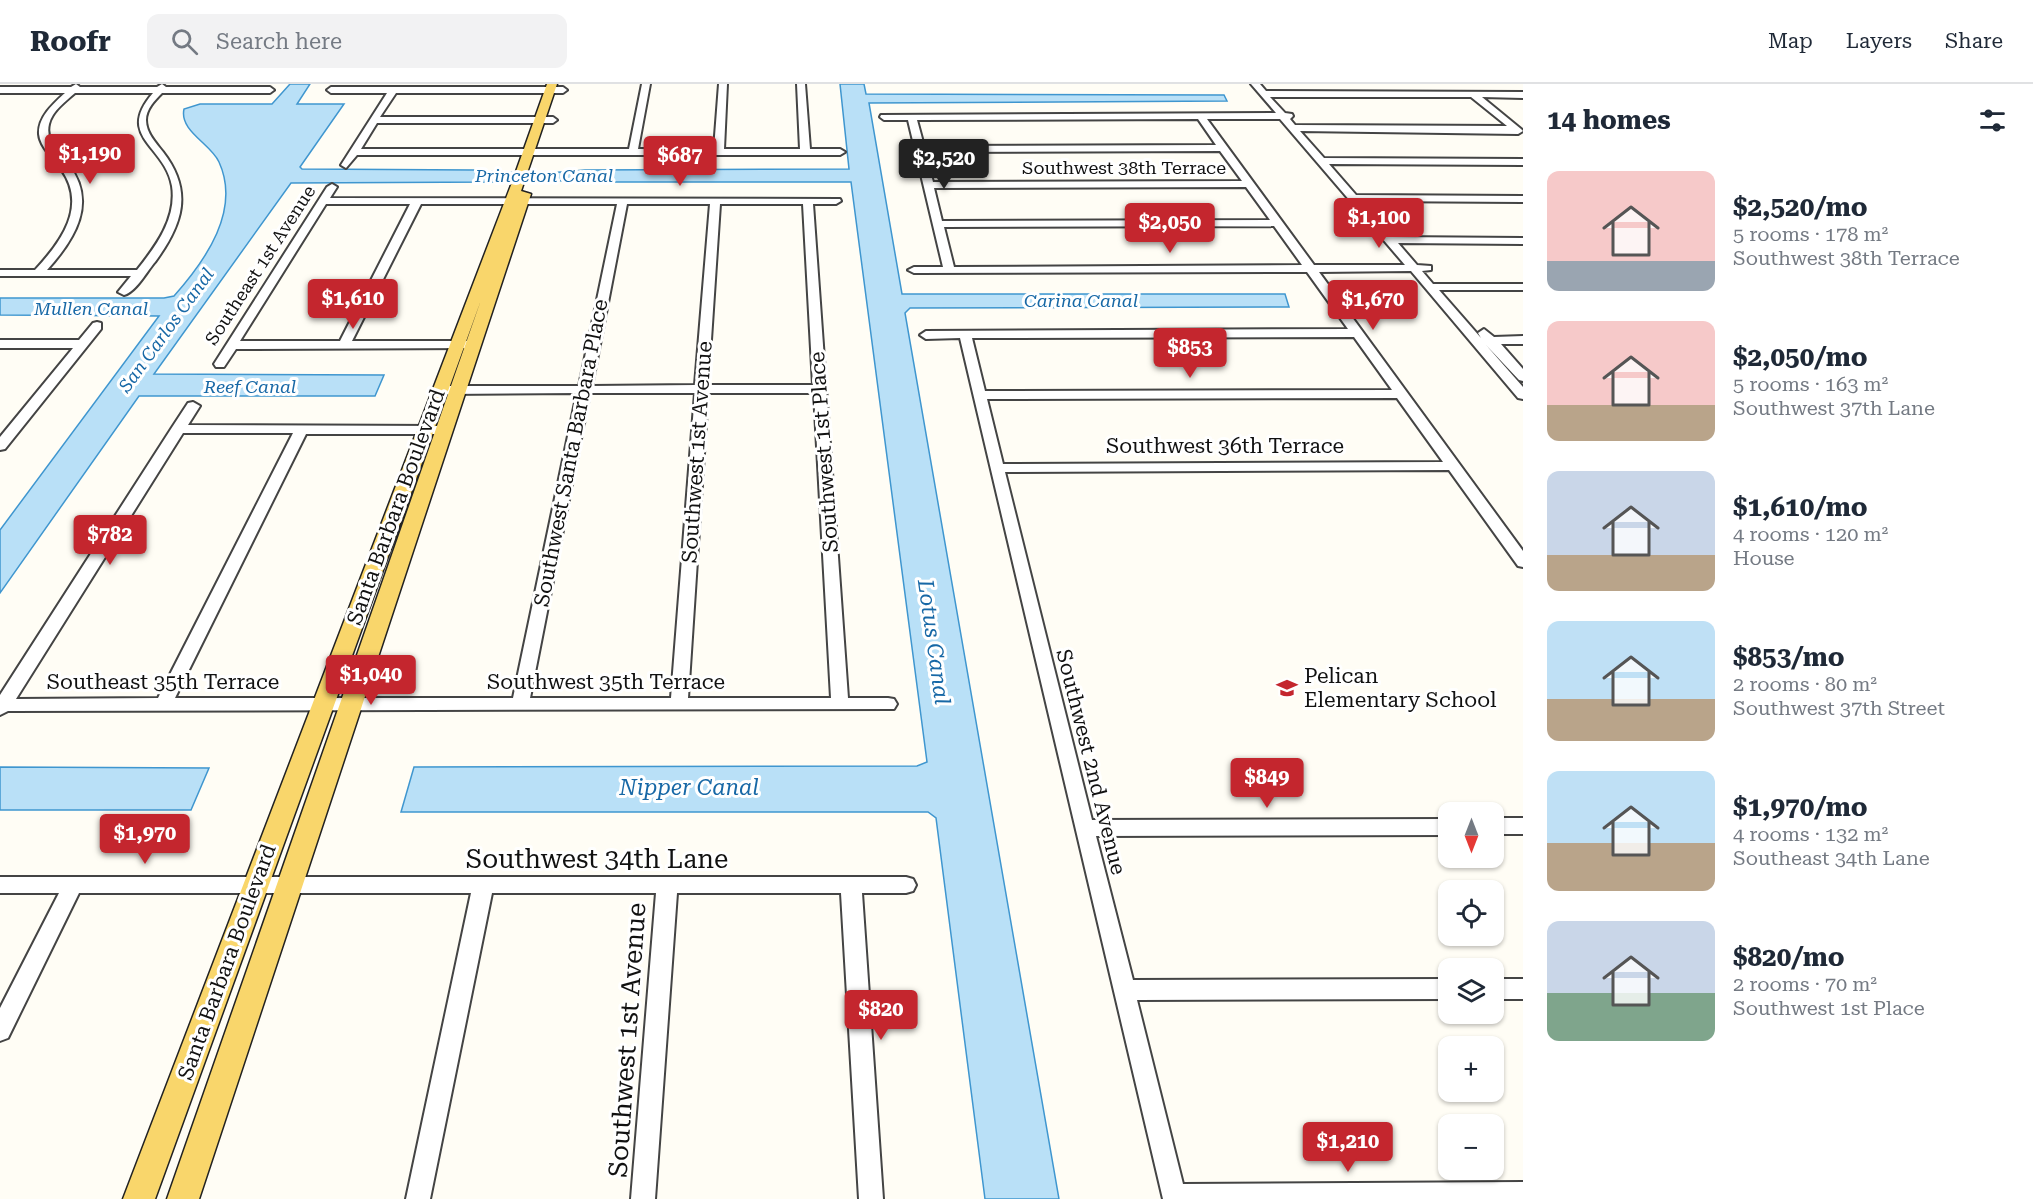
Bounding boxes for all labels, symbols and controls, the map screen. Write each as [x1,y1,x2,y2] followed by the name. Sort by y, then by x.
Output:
[147,14,567,68] search box
[30,25,111,58] text: Roofr
[168,25,201,58] icon: search
[216,29,342,54] text: Search here
[1768,29,1813,53] text: Map
[1846,29,1912,53] text: Layers
[1945,29,2003,53] text: Share
[1976,104,2009,137] icon: filters
[1547,105,1671,135] text: 14 homes
[41,134,139,185] pin: $1,190
[644,136,716,187] pin: $687
[895,139,993,190] pin: $2,520
[59,141,121,165] text: $1,190
[658,143,702,167] text: $687
[913,146,975,170] text: $2,520
[1022,157,1226,178] street label: Southwest 38th Terrace
[474,165,613,186] water label: Princeton Canal
[201,181,319,349] street label: Southeast 1st Avenue
[1733,192,1868,222] text: $2,520/mo
[1595,195,1667,267] icon: home
[1330,198,1428,249] pin: $1,100
[1121,203,1219,254] pin: $2,050
[1348,205,1410,229] text: $1,100
[1139,210,1201,234] text: $2,050
[1733,222,1888,246] text: 5 rooms · 178 m²
[1733,246,1960,270] text: Southwest 38th Terrace
[113,264,218,397] water label: San Carlos Canal
[304,279,402,330] pin: $1,610
[1324,280,1422,331] pin: $1,670
[322,286,384,310] text: $1,610
[1342,287,1404,311] text: $1,670
[1024,290,1138,311] water label: Carina Canal
[529,297,613,609] street label: Southwest Santa Barbara Place
[33,298,148,319] water label: Mullen Canal
[1154,328,1226,379] pin: $853
[1168,335,1212,359] text: $853
[677,340,717,564] street label: Southwest 1st Avenue
[1733,342,1868,372] text: $2,050/mo
[1595,345,1667,417] icon: home
[805,351,843,553] street label: Southwest 1st Place
[1733,372,1888,396] text: 5 rooms · 163 m²
[203,376,296,397] water label: Reef Canal
[342,385,450,628] street label: Santa Barbara Boulevard
[1733,396,1935,420] text: Southwest 37th Lane
[1106,434,1344,458] street label: Southwest 36th Terrace
[1733,492,1868,522] text: $1,610/mo
[1595,495,1667,567] icon: home
[74,515,146,566] pin: $782
[88,522,132,546] text: $782
[1733,522,1888,546] text: 4 rooms · 120 m²
[1733,546,1795,570] text: House
[913,577,955,706] water label: Lotus Canal
[1733,642,1845,672] text: $853/mo
[1595,645,1667,717] icon: home
[1051,647,1131,877] street label: Southwest 2nd Avenue
[322,655,420,706] pin: $1,040
[340,662,402,686] text: $1,040
[1304,664,1497,712] place label: Pelican Elementary School
[47,670,279,694] street label: Southeast 35th Terrace
[487,670,725,694] street label: Southwest 35th Terrace
[1733,672,1877,696] text: 2 rooms · 80 m²
[1275,676,1299,700] school or university icon: Pelican Elementary School
[1733,696,1945,720] text: Southwest 37th Street
[1231,758,1303,809] pin: $849
[1245,765,1289,789] text: $849
[618,775,759,800] water label: Nipper Canal
[1733,792,1868,822] text: $1,970/mo
[1595,795,1667,867] icon: home
[1438,802,1504,868] north arrow
[1438,802,1504,1180] map controls
[96,814,194,865] pin: $1,970
[114,821,176,845] text: $1,970
[1733,822,1888,846] text: 4 rooms · 132 m²
[173,840,281,1083] street label: Santa Barbara Boulevard
[466,844,728,874] street label: Southwest 34th Lane
[1733,846,1930,870] text: Southeast 34th Lane
[1438,880,1504,946] button: locate
[602,902,652,1178] street label: Southwest 1st Avenue
[1733,942,1845,972] text: $820/mo
[1595,945,1667,1017] icon: home
[1438,958,1504,1024] button: layers
[1733,972,1877,996] text: 2 rooms · 70 m²
[845,990,917,1041] pin: $820
[1733,996,1925,1020] text: Southwest 1st Place
[859,997,903,1021] text: $820
[1438,1036,1504,1102] button: +
[1438,1114,1504,1180] button: −
[1299,1122,1397,1173] pin: $1,210
[1317,1129,1379,1153] text: $1,210

